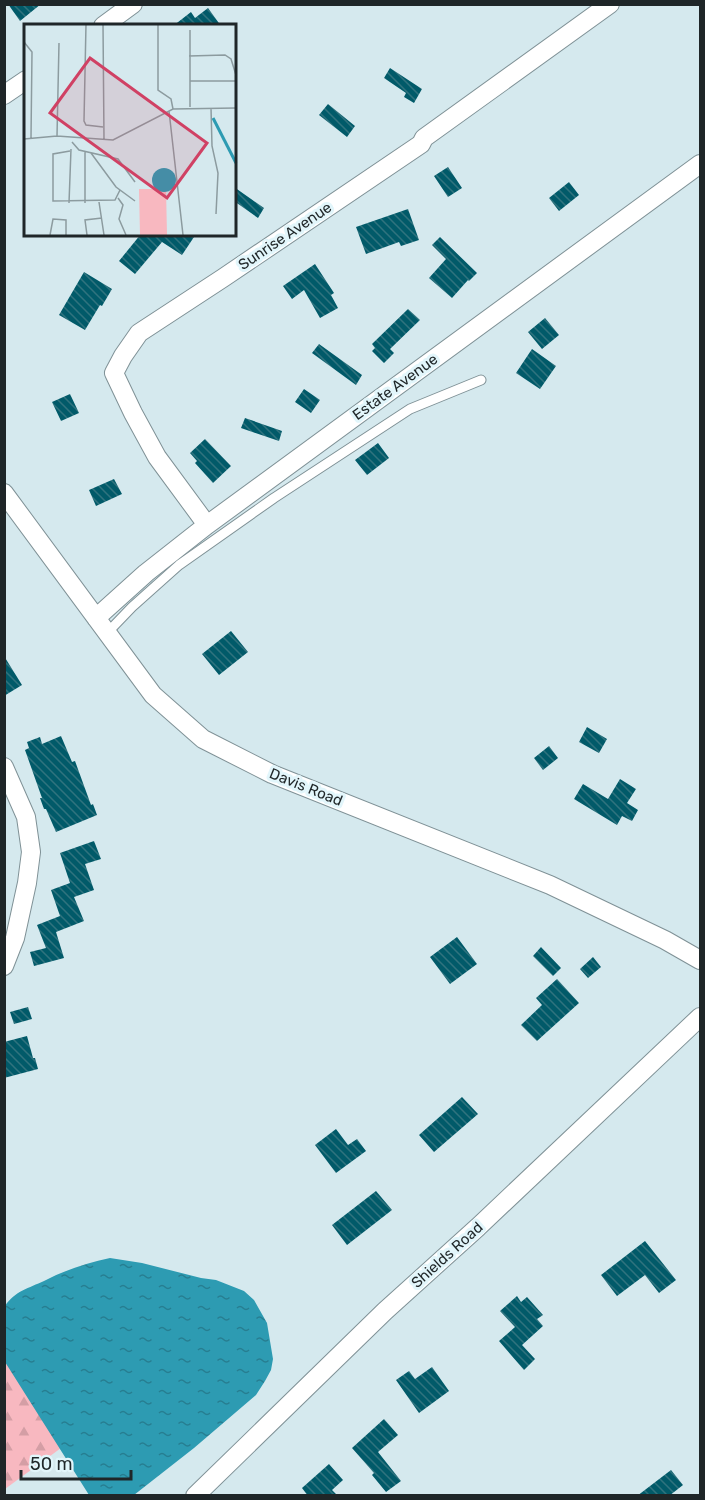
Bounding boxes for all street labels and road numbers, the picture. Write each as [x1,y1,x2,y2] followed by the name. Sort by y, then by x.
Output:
[235,198,335,274] street label: Sunrise Avenue
[349,350,441,424] street label: Estate Avenue
[267,764,345,810] street label: Davis Road
[408,1218,486,1292] street label: Shields Road

